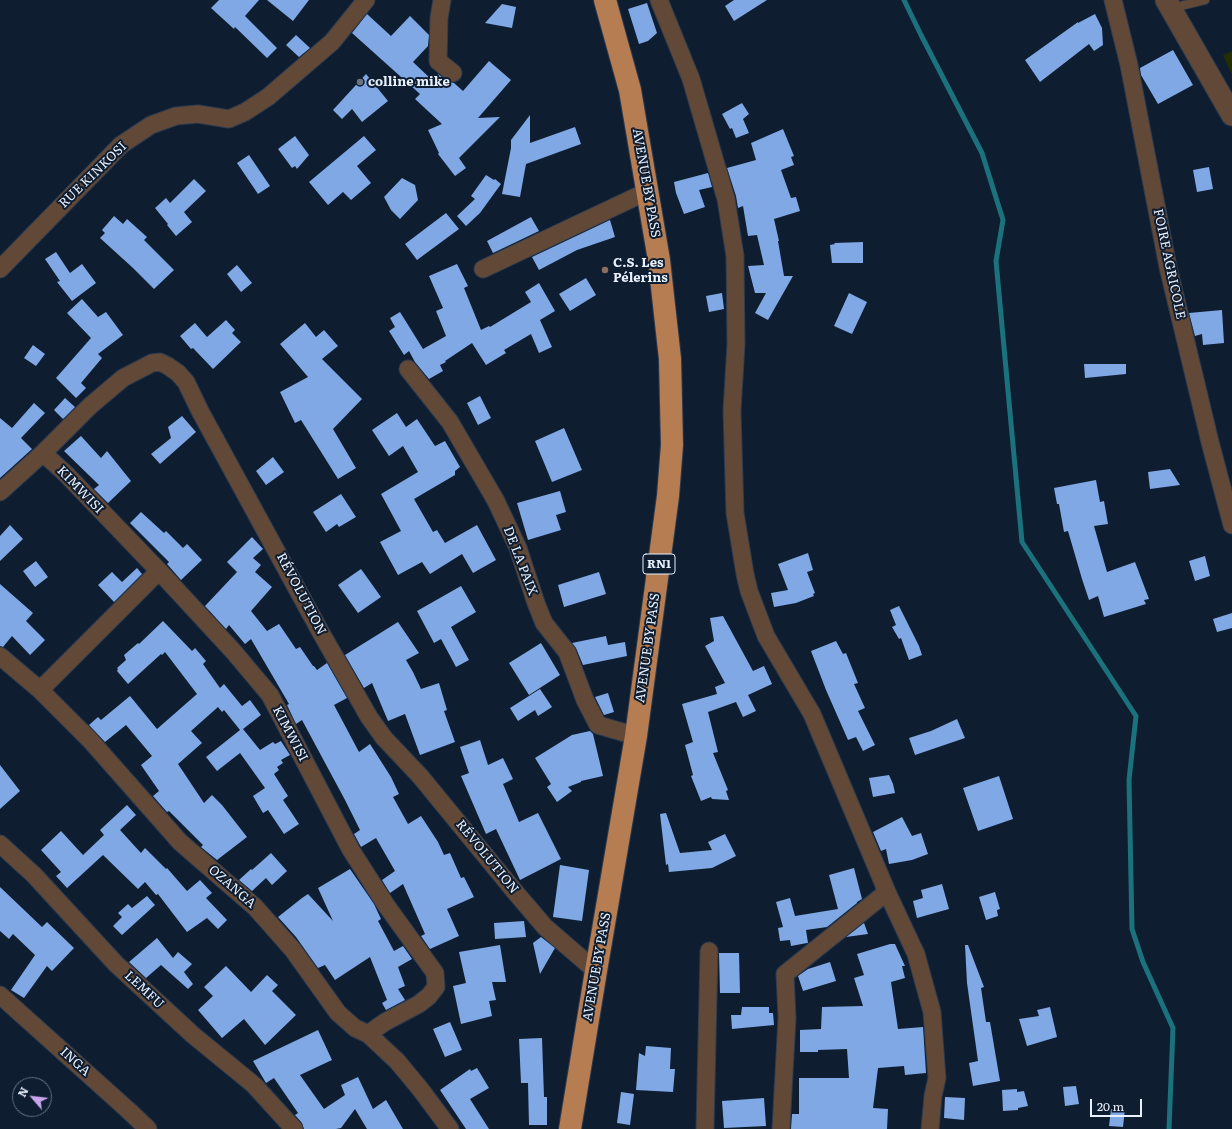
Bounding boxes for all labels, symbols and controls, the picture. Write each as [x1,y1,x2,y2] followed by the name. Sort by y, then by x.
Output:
[368,74,450,90] place label: colline mike
[355,77,365,87] marker: colline mike
[629,127,663,239] street label: AVENUE BY PASS
[56,139,130,211] street label: RUE KINKOSI
[1150,207,1188,321] street label: FOIRE AGRICOLE
[613,255,668,286] place label: C.S. Les Pélerins
[600,265,610,275] marker: C.S. Les Pélerins
[53,463,107,517] street label: KIMWISI
[500,524,540,598] street label: DE LA PAIX
[273,550,329,638] street label: RÉVOLUTION
[643,554,675,574] road number: RN1
[633,592,663,704] street label: AVENUE BY PASS
[269,704,311,764] street label: KIMWISI
[452,817,522,897] street label: RÉVOLUTION
[205,862,259,912] street label: OZANGA
[580,911,614,1023] street label: AVENUE BY PASS
[121,968,167,1012] street label: LEMFU
[57,1044,93,1080] street label: INGA
[12,1077,52,1117] north arrow
[13,1084,32,1100] text: N
[1092,1091,1144,1117] scale bar
[1097,1097,1124,1115] text: 20 m

